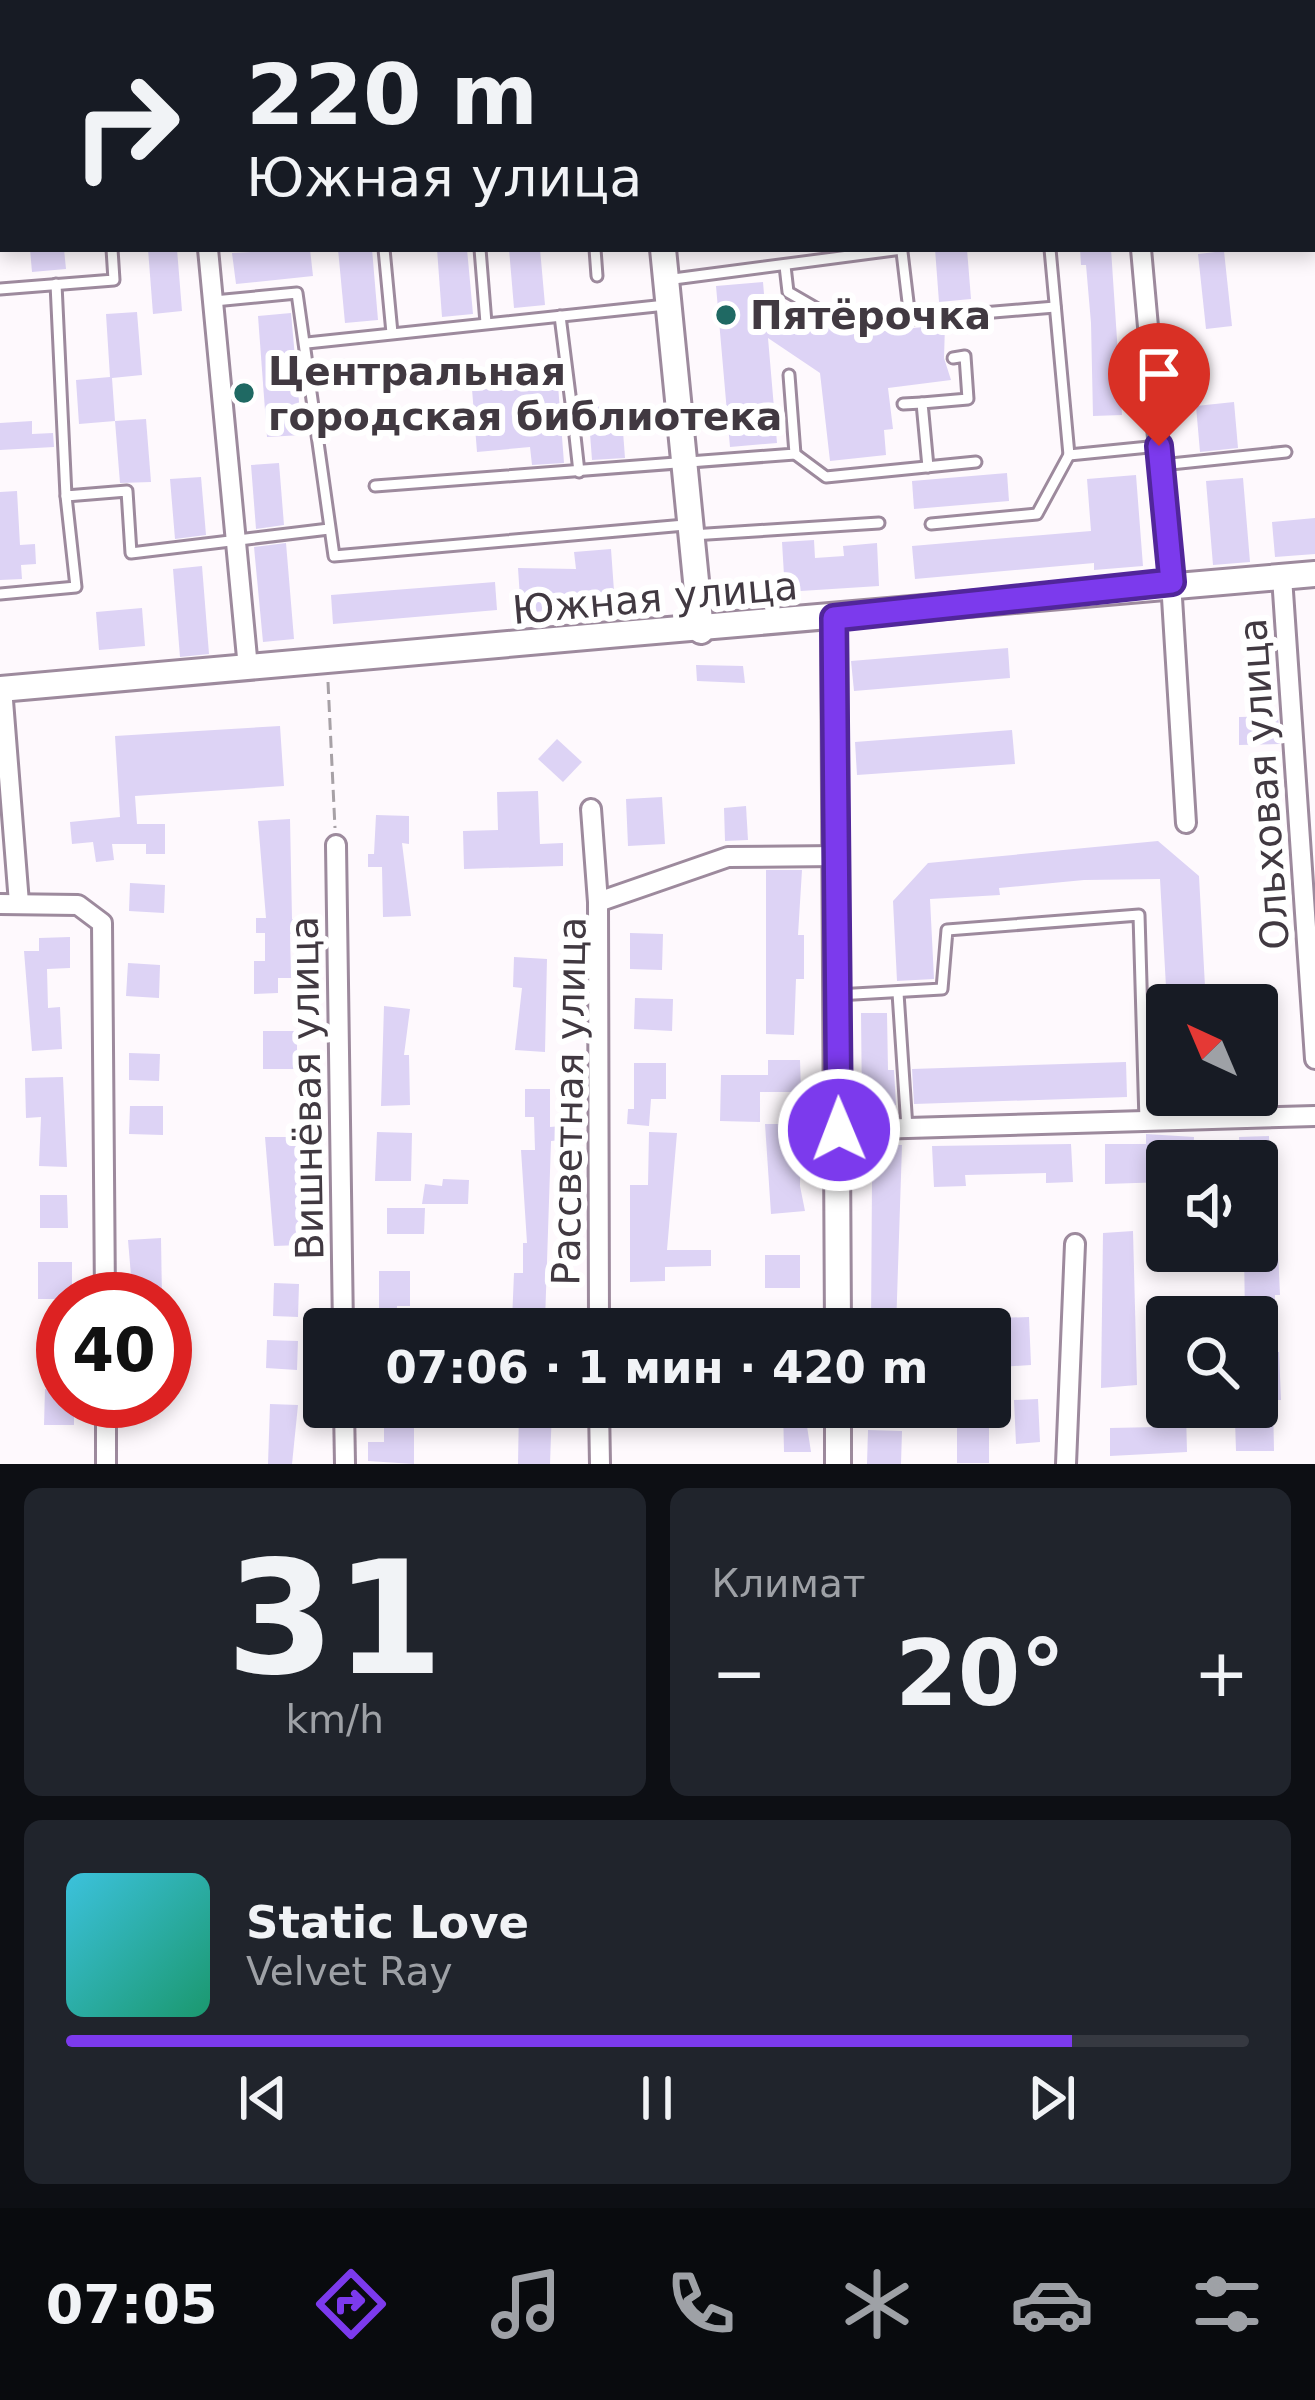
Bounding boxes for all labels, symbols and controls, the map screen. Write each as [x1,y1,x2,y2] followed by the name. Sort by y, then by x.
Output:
[246,46,538,144] text: 220 m
[48,48,204,204] icon: right
[246,146,642,209] text: Южная улица
[750,293,991,338] place label: Пятёрочка
[713,302,739,328] marker: Пятёрочка
[1108,323,1210,446] pin
[1126,341,1192,407] icon: arrive
[268,349,782,439] place label: Центральная городская библиотека
[231,380,257,406] marker: Центральная городская библиотека
[510,563,800,633] street label: Южная улица
[1230,617,1298,951] street label: Ольховая улица
[282,916,332,1260] street label: Вишнёвая улица
[543,916,595,1286] street label: Рассветная улица
[1146,984,1278,1116] north arrow
[1146,984,1278,1428] map controls
[776,1067,902,1193] position arrow
[1146,1140,1278,1272] button: sound
[36,1272,192,1428] speed limit sign: 40
[1146,1296,1278,1428] button: search
[386,1341,928,1394] text: 07:06 · 1 мин · 420 m
[226,1528,443,1710] text: 31
[712,1561,866,1606] text: Климат
[895,1621,1065,1726] text: 20°
[712,1635,767,1712] text: −
[1194,1635,1249,1712] text: +
[286,1697,384,1742] text: km/h
[246,1896,529,1949] text: Static Love
[246,1949,452,1994] text: Velvet Ray
[230,2065,296,2131] icon: previous
[624,2065,690,2131] icon: pause
[1019,2065,1085,2131] icon: next
[309,2262,393,2346] icon: directions
[484,2262,568,2346] icon: music
[659,2262,743,2346] icon: phone
[835,2262,919,2346] icon: climate
[1010,2262,1094,2346] icon: car
[1185,2262,1269,2346] icon: filters
[46,2273,218,2336] text: 07:05

